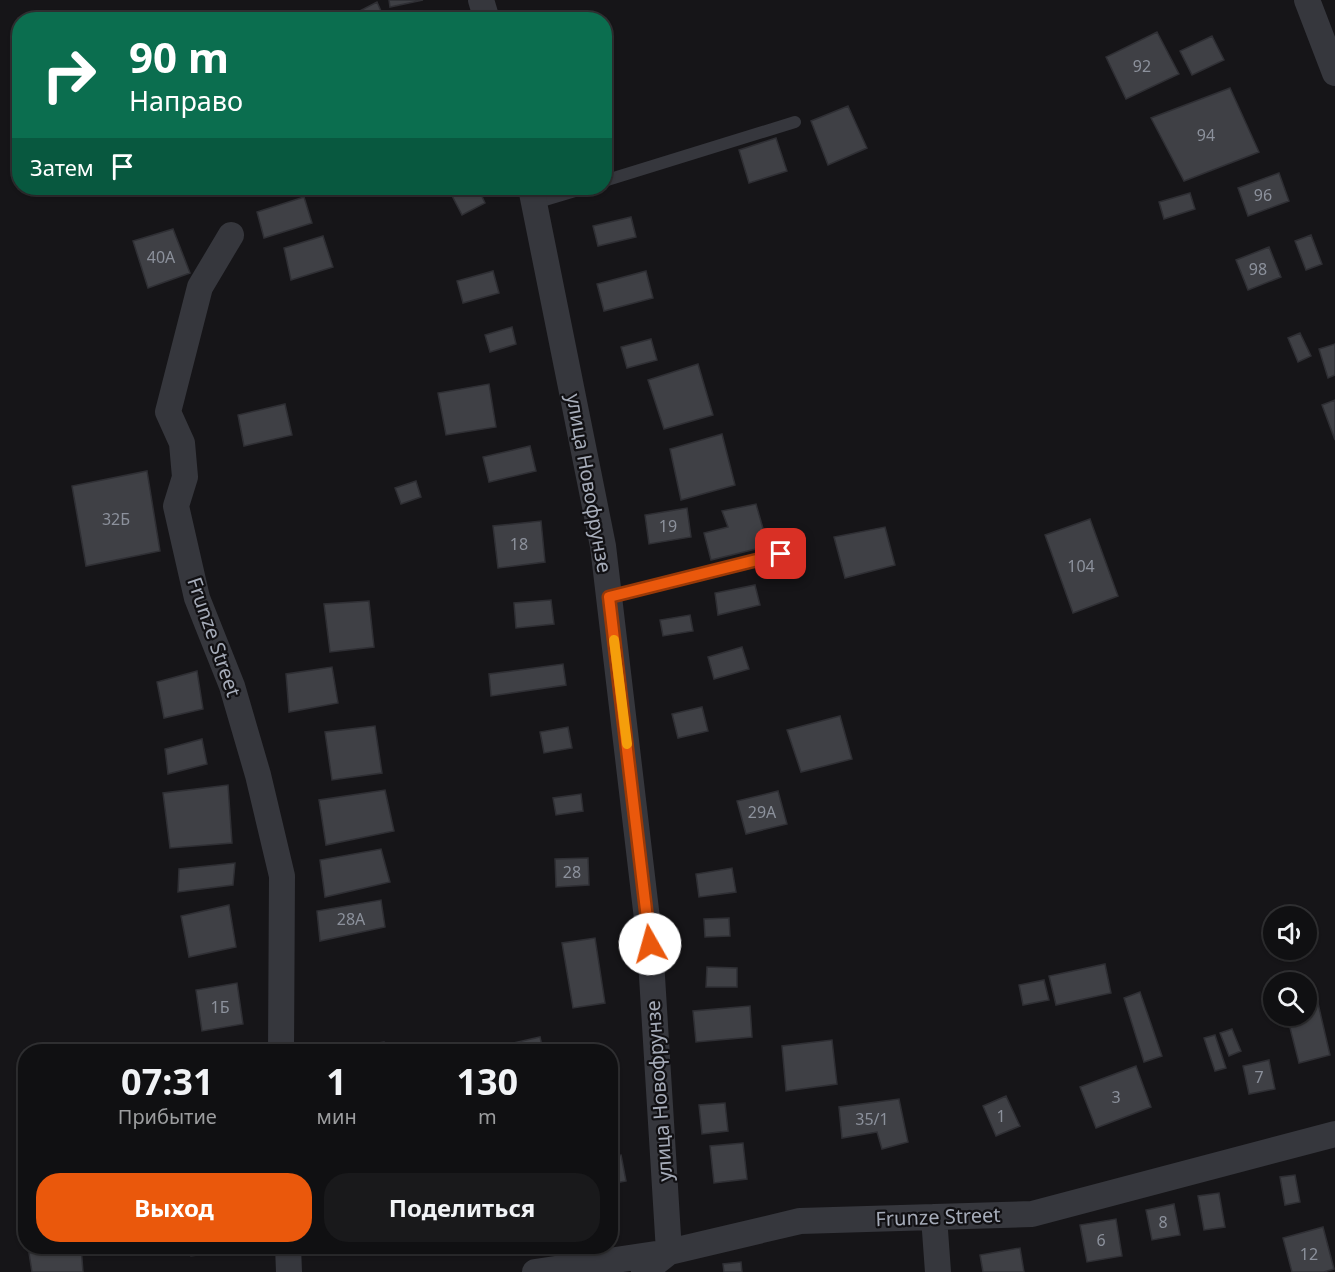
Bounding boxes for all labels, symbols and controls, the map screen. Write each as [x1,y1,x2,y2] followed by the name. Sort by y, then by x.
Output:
[129,28,229,85] text: 90 m
[30,36,108,114] icon: right
[1133,55,1151,77] house number: 92
[129,82,243,119] text: Направо
[1197,124,1215,146] house number: 94
[106,150,139,183] icon: arrive
[30,152,94,182] text: Затем
[1254,184,1272,206] house number: 96
[147,246,176,268] house number: 40А
[1249,258,1267,280] house number: 98
[560,391,619,575] street label: улица Новофрунзе
[102,508,130,530] house number: 32Б
[659,515,677,537] house number: 19
[755,528,806,579] pin
[510,533,528,555] house number: 18
[764,537,797,570] icon: arrive
[1067,555,1095,577] house number: 104
[181,573,248,700] street label: Frunze Street
[748,801,777,823] house number: 29А
[563,861,581,883] house number: 28
[1263,906,1317,1026] map controls
[1263,906,1317,960] button: sound
[337,908,366,930] house number: 28А
[618,912,682,976] position arrow
[1263,972,1317,1026] button: search
[211,996,230,1018] house number: 1Б
[639,1000,678,1182] street label: улица Новофрунзе
[121,1057,214,1106] text: 07:31
[326,1057,347,1106] text: 1
[456,1057,518,1106] text: 130
[1254,1066,1264,1088] house number: 7
[1111,1086,1121,1108] house number: 3
[118,1103,217,1130] text: Прибытие
[317,1103,357,1130] text: мин
[478,1103,497,1130] text: m
[996,1105,1006,1127] house number: 1
[855,1108,889,1130] house number: 35/1
[36,1173,312,1242] button: Выход
[324,1173,600,1242] button: Поделиться
[875,1201,1001,1232] street label: Frunze Street
[1158,1211,1168,1233] house number: 8
[1096,1229,1106,1251] house number: 6
[1300,1243,1318,1265] house number: 12

